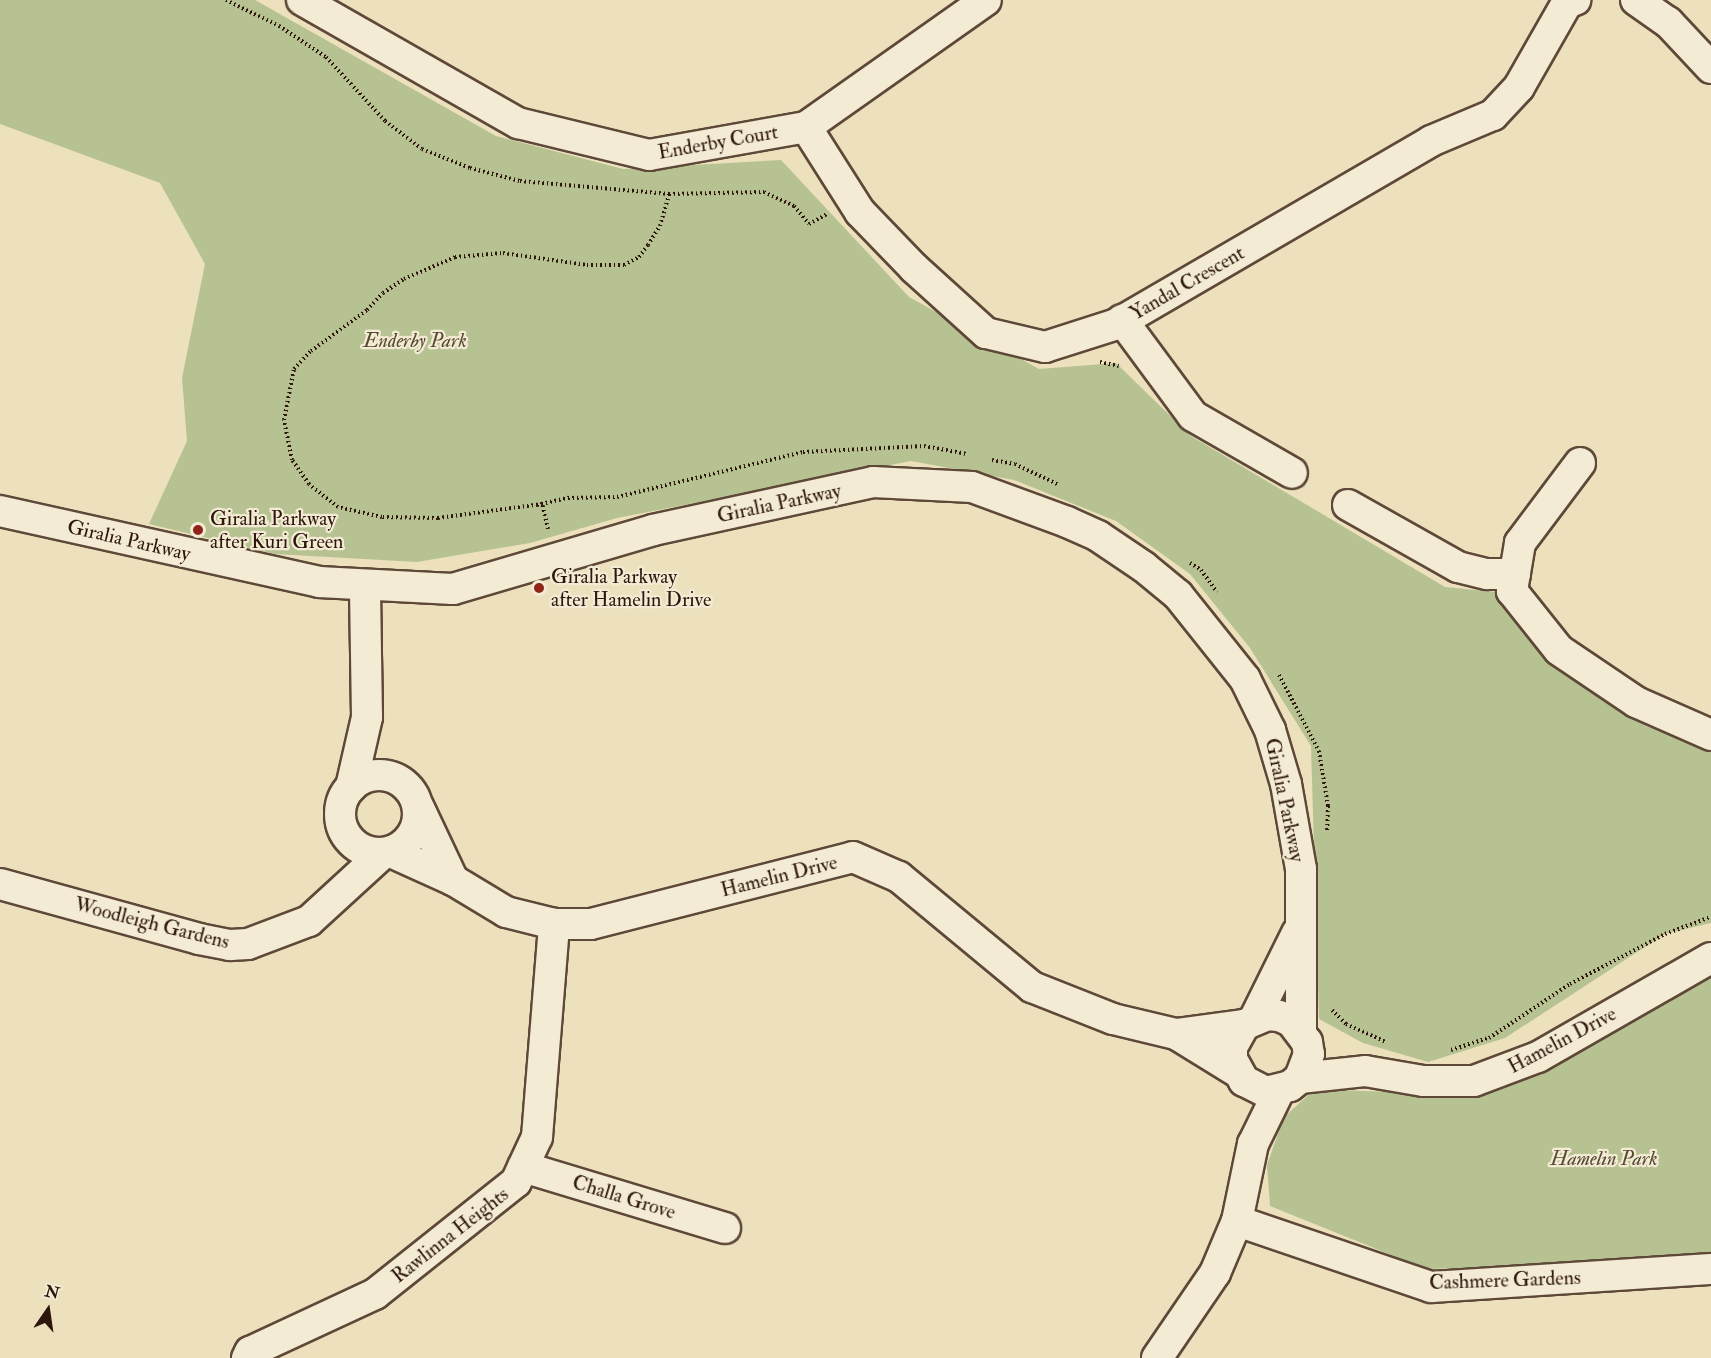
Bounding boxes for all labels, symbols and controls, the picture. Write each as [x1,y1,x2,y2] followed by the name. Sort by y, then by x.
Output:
[656,120,780,164] street label: Enderby Court
[1126,241,1248,325] street label: Yandal Crescent
[363,328,467,352] park label: Enderby Park
[715,478,843,528] street label: Giralia Parkway
[210,506,343,553] place label: Giralia Parkway after Kuri Green
[65,514,193,566] street label: Giralia Parkway
[191,523,205,537] marker: Giralia Parkway after Kuri Green
[551,564,711,611] place label: Giralia Parkway after Hamelin Drive
[532,581,546,595] marker: Giralia Parkway after Hamelin Drive
[1260,736,1310,864] street label: Giralia Parkway
[718,850,840,902] street label: Hamelin Drive
[72,892,232,954] street label: Woodleigh Gardens
[1504,1001,1620,1079] street label: Hamelin Drive
[1551,1146,1657,1170] park label: Hamelin Park
[570,1170,678,1224] street label: Challa Grove
[387,1182,513,1288] street label: Rawlinna Heights
[1429,1265,1581,1295] street label: Cashmere Gardens
[18,1280,78,1340] north arrow
[43,1281,61,1304] text: N

